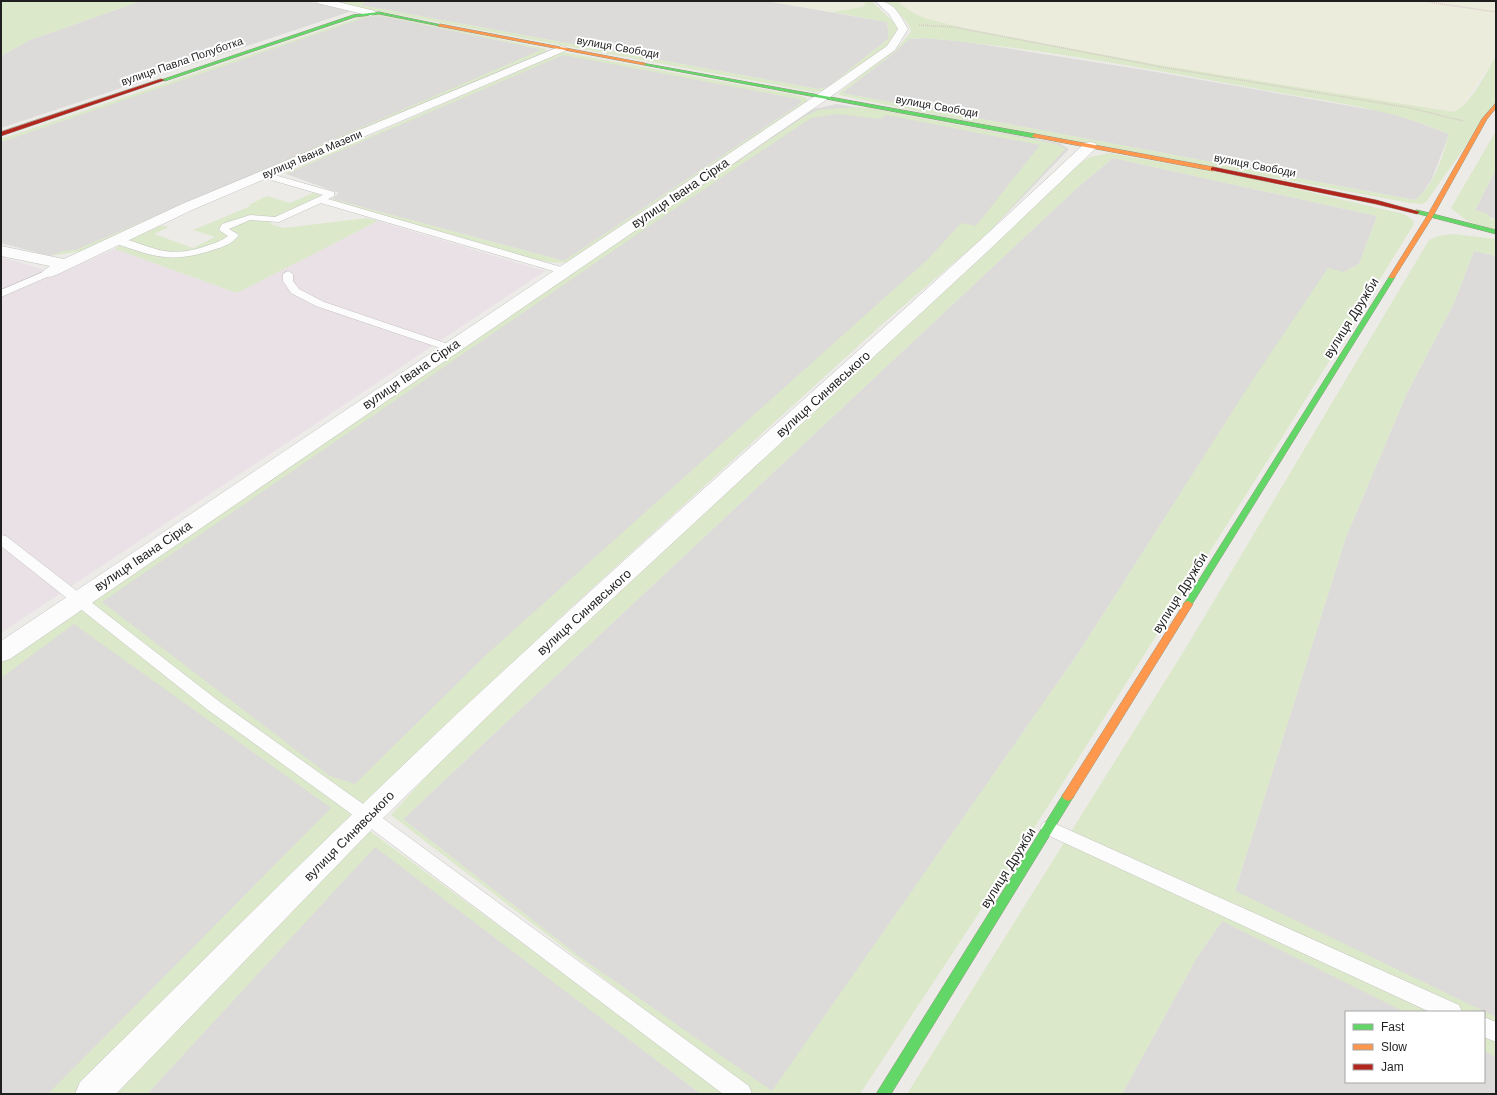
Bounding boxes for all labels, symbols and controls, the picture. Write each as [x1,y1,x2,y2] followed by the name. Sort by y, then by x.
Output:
[119,34,245,88] street label: вулиця Павла Полуботка
[576,34,660,60] street label: вулиця Свободи
[895,93,979,119] street label: вулиця Свободи
[260,128,364,180] street label: вулиця Івана Мазепи
[1213,151,1297,179] street label: вулиця Свободи
[628,154,732,231] street label: вулиця Івана Сірка
[1320,275,1382,361] street label: вулиця Дружби
[359,335,463,412] street label: вулиця Івана Сірка
[773,348,873,440] street label: вулиця Синявського
[91,517,195,594] street label: вулиця Івана Сірка
[1149,550,1211,636] street label: вулиця Дружби
[534,566,634,658] street label: вулиця Синявського
[301,788,397,884] street label: вулиця Синявського
[977,825,1039,911] street label: вулиця Дружби
[1345,1011,1485,1083] legend
[1381,1020,1405,1034] text: Fast
[1381,1040,1407,1054] text: Slow
[1381,1060,1404,1074] text: Jam

